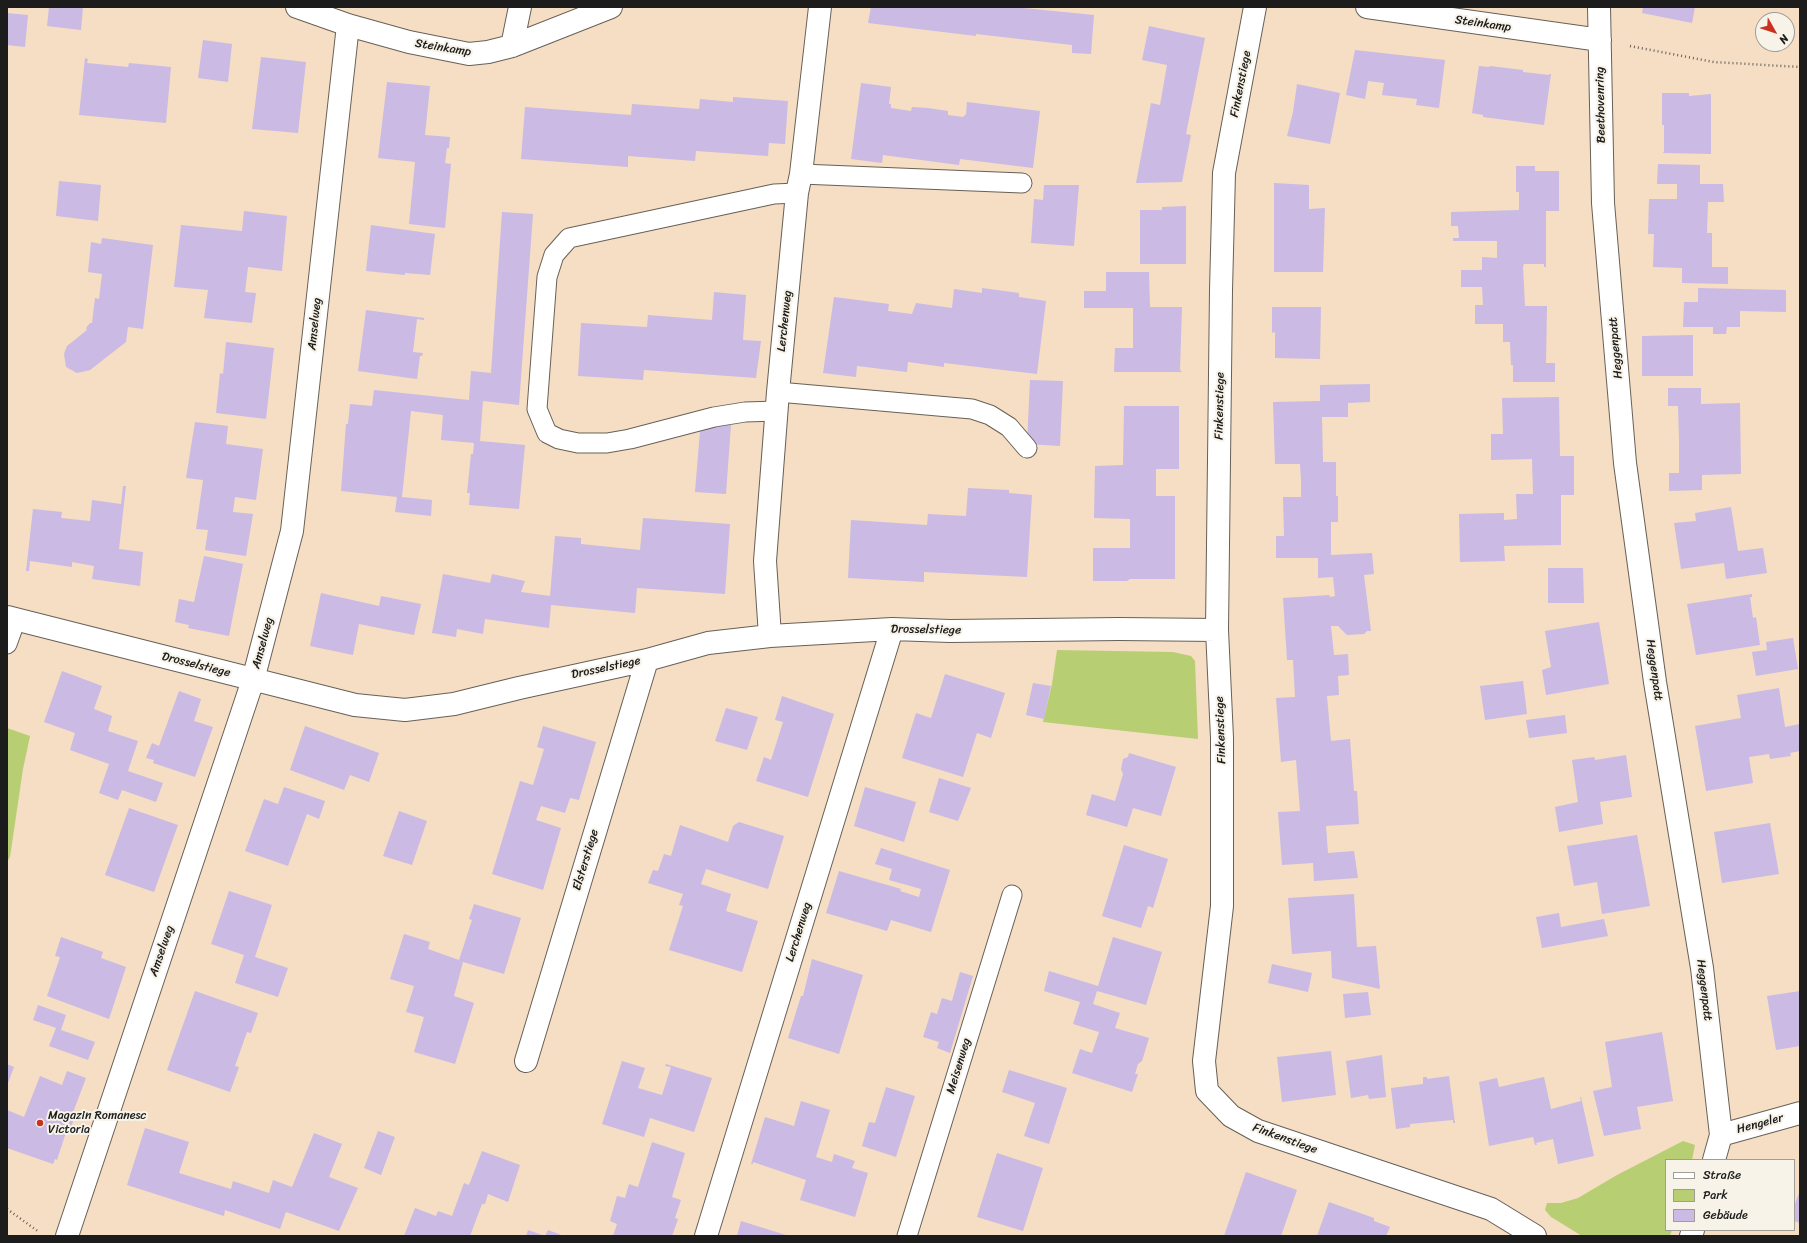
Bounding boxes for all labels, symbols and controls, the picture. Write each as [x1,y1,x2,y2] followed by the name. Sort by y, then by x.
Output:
[1755,12,1795,52] north arrow
[1454,13,1512,35] street label: Steinkamp
[1774,30,1794,48] text: N
[414,36,472,60] street label: Steinkamp
[1227,49,1255,119] street label: Finkenstiege
[1593,67,1609,143] street label: Beethovenring
[775,290,795,352] street label: Lerchenweg
[305,297,325,351] street label: Amselweg
[1606,317,1626,379] street label: Heggenpatt
[1212,372,1228,440] street label: Finkenstiege
[249,616,277,670] street label: Amselweg
[891,622,961,638] street label: Drosselstiege
[1643,638,1665,702] street label: Heggenpatt
[160,650,232,680] street label: Drosselstiege
[570,654,642,682] street label: Drosselstiege
[1213,696,1229,764] street label: Finkenstiege
[570,828,602,892] street label: Elsterstiege
[783,900,815,964] street label: Lerchenweg
[147,924,177,978] street label: Amselweg
[1693,958,1715,1022] street label: Heggenpatt
[944,1036,974,1096] street label: Meisenweg
[48,1109,146,1137] place label: Magazin Romanesc Victoria
[1735,1111,1785,1137] street label: Hengeler
[35,1118,45,1128] marker: Magazin Romanesc Victoria
[1251,1121,1319,1157] street label: Finkenstiege
[1665,1159,1795,1231] legend
[1703,1164,1741,1186] text: Straße
[1703,1184,1728,1206] text: Park
[1703,1204,1748,1226] text: Gebäude

